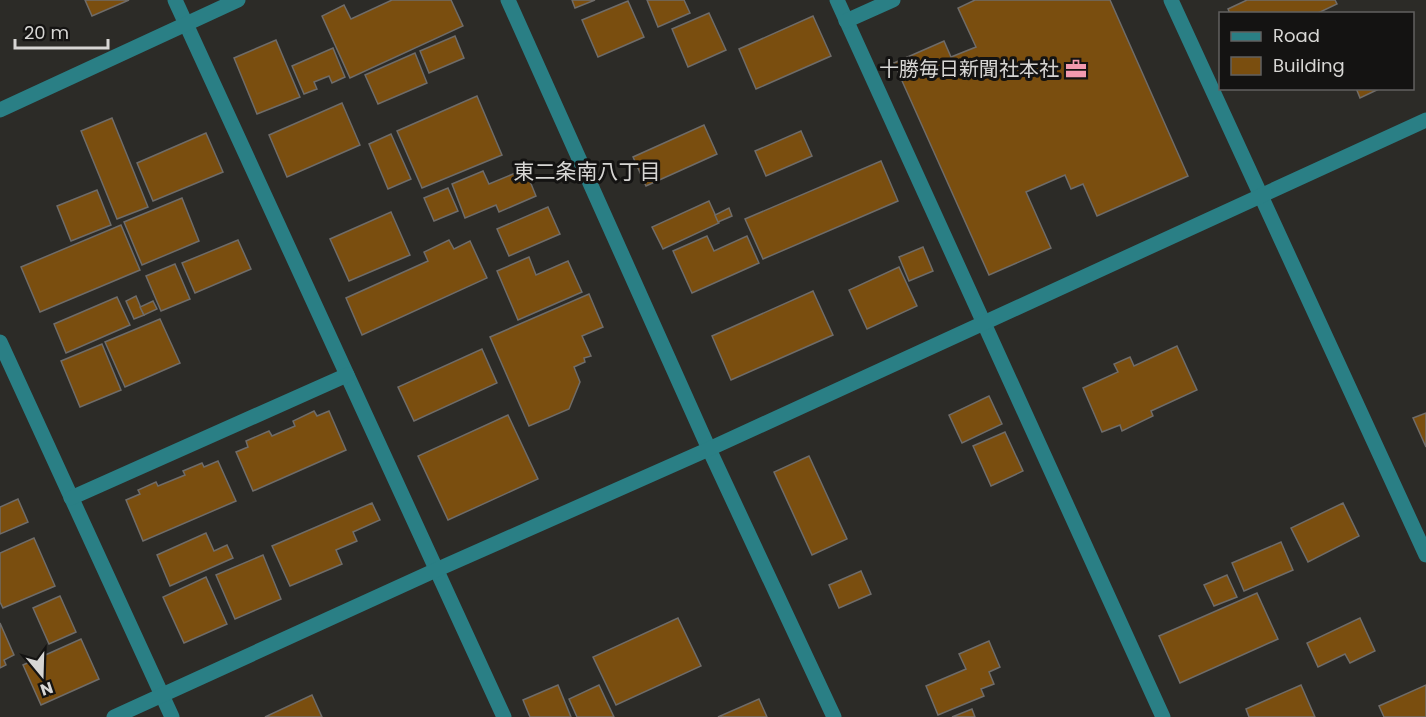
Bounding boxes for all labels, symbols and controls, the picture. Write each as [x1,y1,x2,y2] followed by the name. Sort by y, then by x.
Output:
[15,12,108,50] scale bar
[1219,12,1414,90] legend
[24,20,69,45] text: 20 m
[1273,23,1320,48] text: Road
[1273,53,1345,78] text: Building
[879,55,1059,83] place label: 十勝毎日新聞社本社
[1064,57,1088,81] office icon: 十勝毎日新聞社本社
[514,157,661,186] district label: 東二条南八丁目
[12,645,72,705] north arrow
[37,676,56,702] text: N

